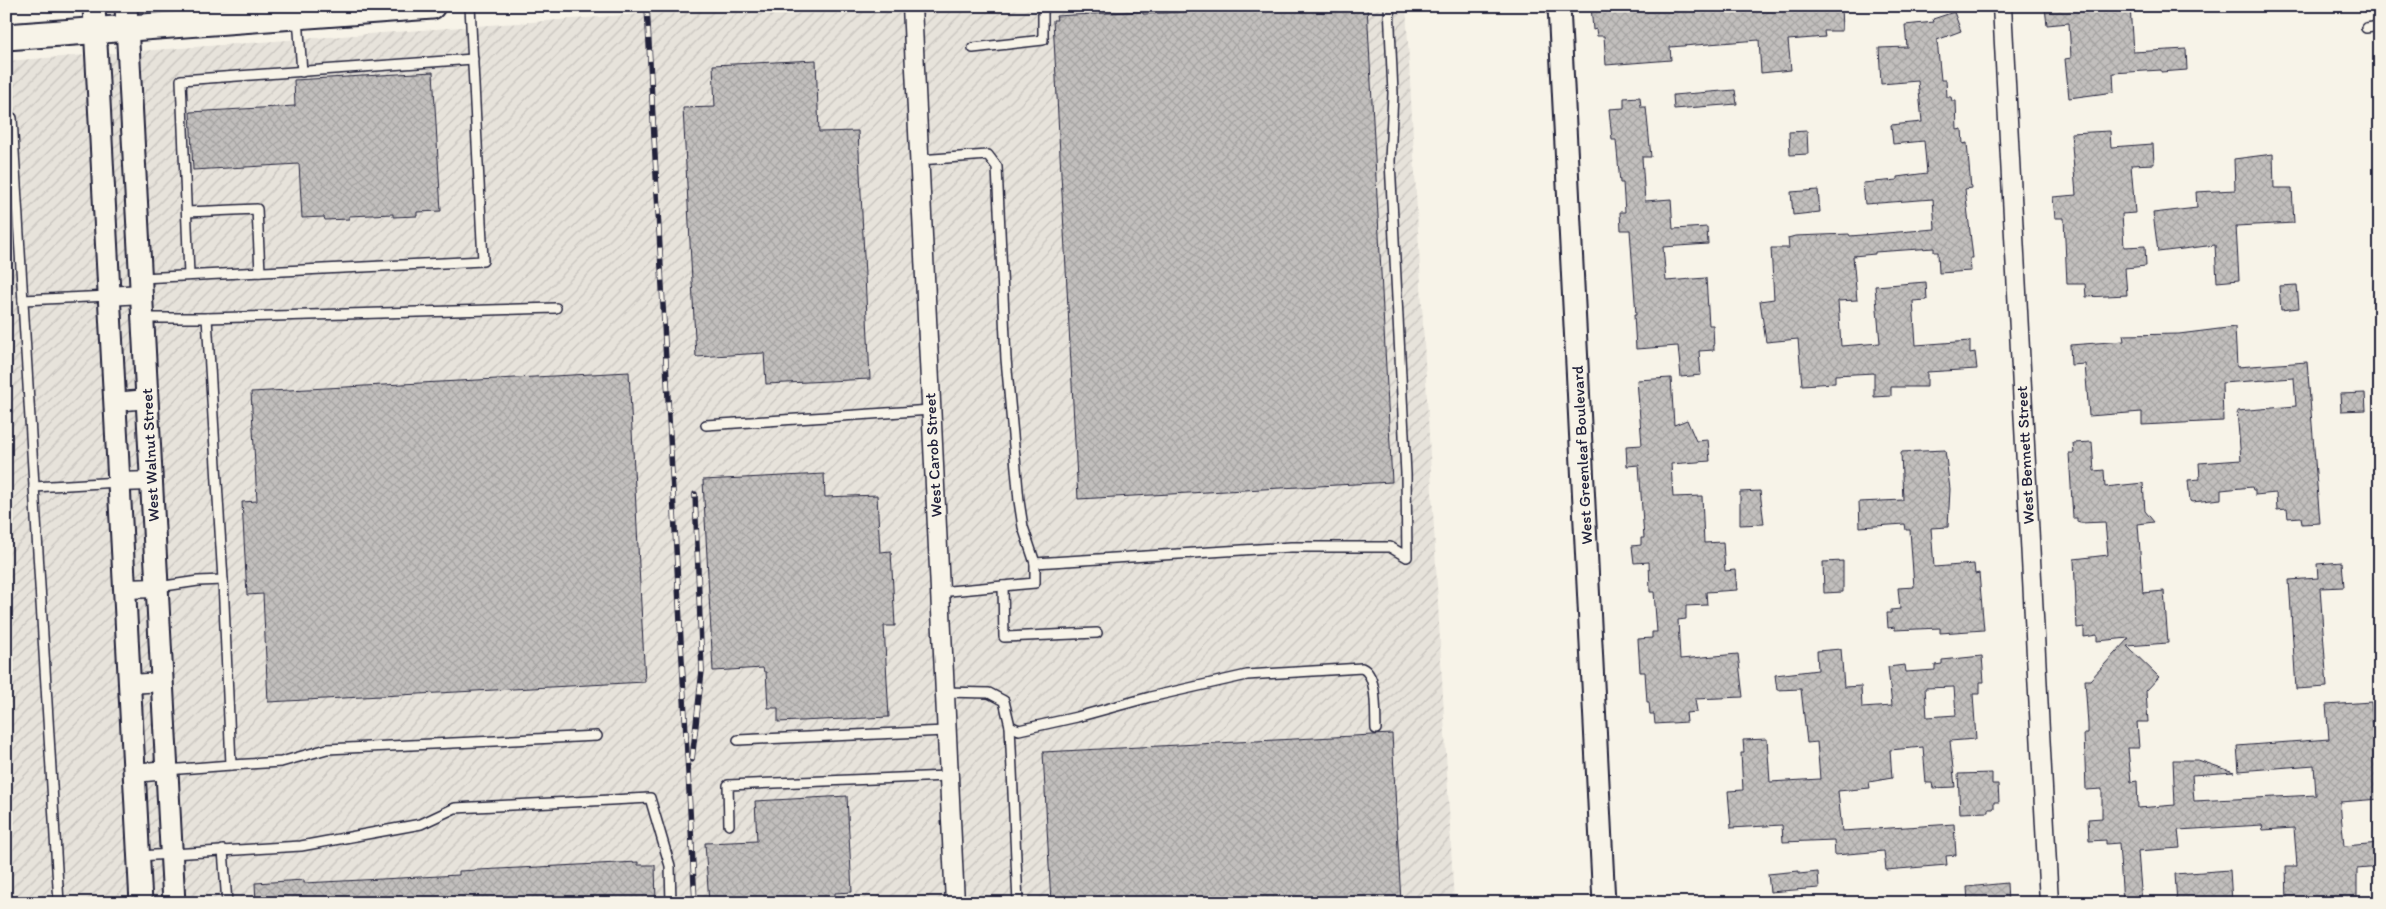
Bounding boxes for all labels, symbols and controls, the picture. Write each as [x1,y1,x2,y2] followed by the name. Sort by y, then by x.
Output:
[1568,365,1596,545] street label: West Greenleaf Boulevard
[2012,385,2038,525] street label: West Bennett Street
[137,388,163,522] street label: West Walnut Street
[920,392,946,518] street label: West Carob Street

